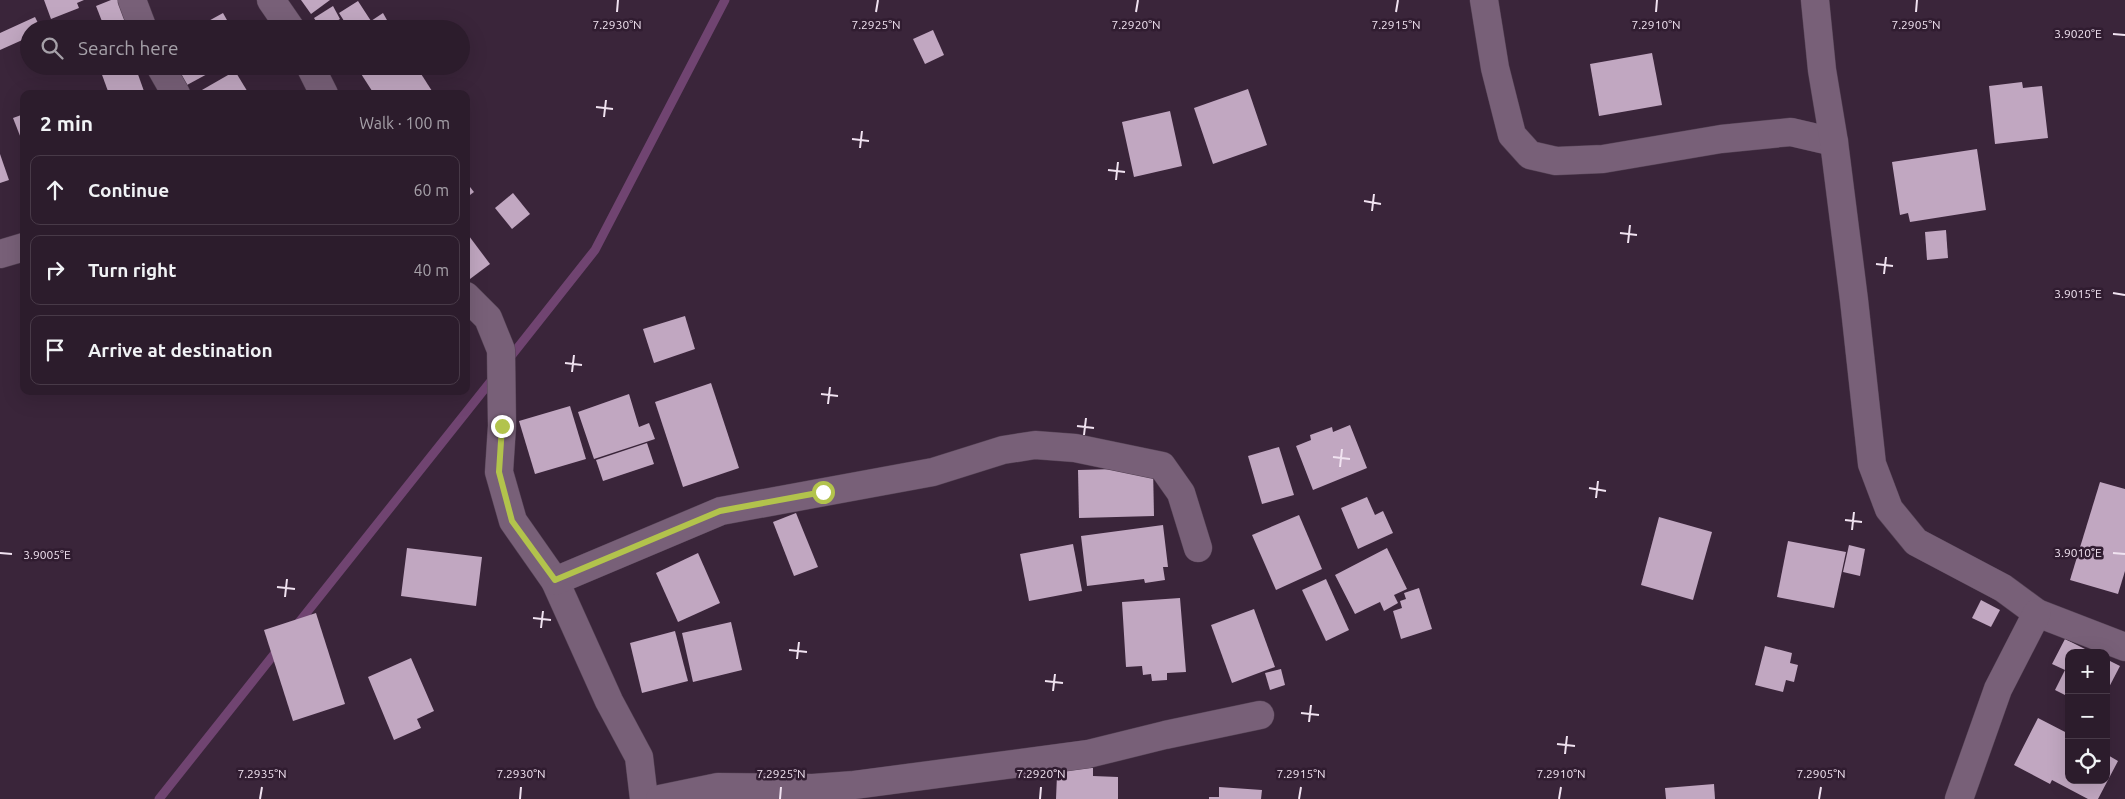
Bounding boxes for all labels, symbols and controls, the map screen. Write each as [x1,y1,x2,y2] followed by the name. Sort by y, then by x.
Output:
[592,18,642,31] text: 7.2930°N
[851,18,901,31] text: 7.2925°N
[1111,18,1161,31] text: 7.2920°N
[1371,18,1421,31] text: 7.2915°N
[1631,18,1681,31] text: 7.2910°N
[1891,18,1941,31] text: 7.2905°N
[20,20,470,75] search box
[2054,27,2102,40] text: 3.9020°E
[38,34,66,62] icon: search
[78,37,178,59] text: Search here
[40,111,93,135] text: 2 min
[359,114,450,132] text: Walk · 100 m
[41,176,69,204] icon: ahead
[88,179,169,201] text: Continue
[413,181,449,199] text: 60 m
[41,256,69,284] icon: right
[88,259,176,281] text: Turn right
[413,261,449,279] text: 40 m
[2054,287,2102,300] text: 3.9015°E
[41,336,69,364] icon: arrive
[88,339,273,361] text: Arrive at destination
[491,415,514,438] route end
[812,481,835,504] route start
[2054,546,2102,559] text: 3.9010°E
[23,548,71,561] text: 3.9005°E
[2065,649,2110,784] map controls
[2065,649,2110,694] button: +
[2065,694,2110,739] button: −
[2065,739,2110,784] button: locate
[237,767,287,780] text: 7.2935°N
[496,767,546,780] text: 7.2930°N
[756,767,806,780] text: 7.2925°N
[1016,767,1066,780] text: 7.2920°N
[1276,767,1326,780] text: 7.2915°N
[1536,767,1586,780] text: 7.2910°N
[1796,767,1846,780] text: 7.2905°N

